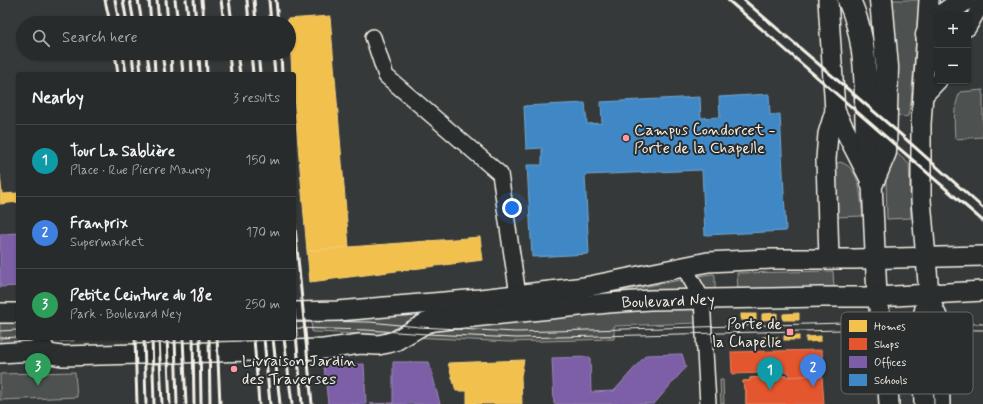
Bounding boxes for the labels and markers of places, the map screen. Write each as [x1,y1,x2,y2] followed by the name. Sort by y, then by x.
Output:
[634,120,776,159] place label: Campus Condorcet - Porte de la Chapelle
[621,133,631,143] marker: Campus Condorcet - Porte de la Chapelle
[712,314,782,353] place label: Porte de la Chapelle
[785,327,795,337] marker: Porte de la Chapelle
[242,351,357,390] place label: Livraison Jardin des Traverses
[25,353,51,386] pin: 3
[800,354,826,387] pin: 2
[757,357,783,390] pin: 1
[229,364,239,374] marker: Livraison Jardin des Traverses

